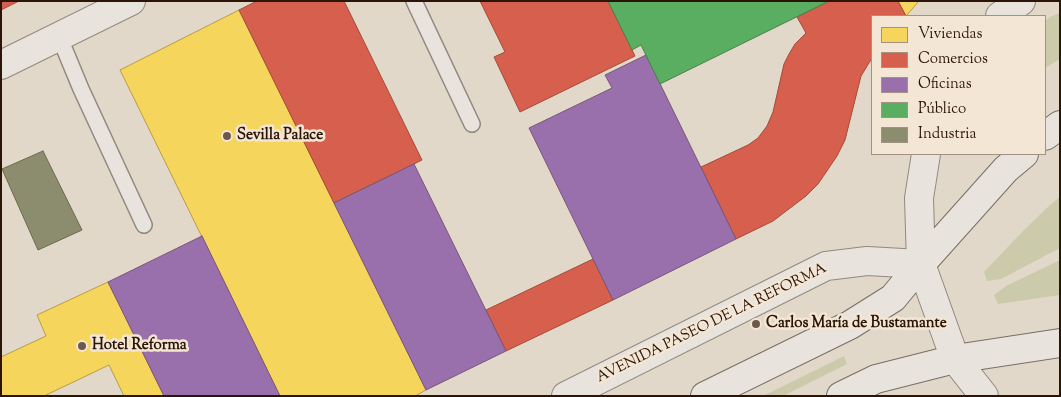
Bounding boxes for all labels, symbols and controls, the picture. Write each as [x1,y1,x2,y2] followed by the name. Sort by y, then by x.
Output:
[871,15,1046,155] legend
[918,24,982,45] text: Viviendas
[918,49,988,70] text: Comercios
[918,74,972,95] text: Oficinas
[918,99,966,120] text: Público
[918,124,976,145] text: Industria
[237,127,323,145] place label: Sevilla Palace
[221,130,233,142] marker: Sevilla Palace
[594,260,830,388] street label: AVENIDA PASEO DE LA REFORMA
[766,315,947,333] place label: Carlos María de Bustamante
[750,318,762,330] marker: Carlos María de Bustamante
[92,337,187,355] place label: Hotel Reforma
[76,340,88,352] marker: Hotel Reforma

